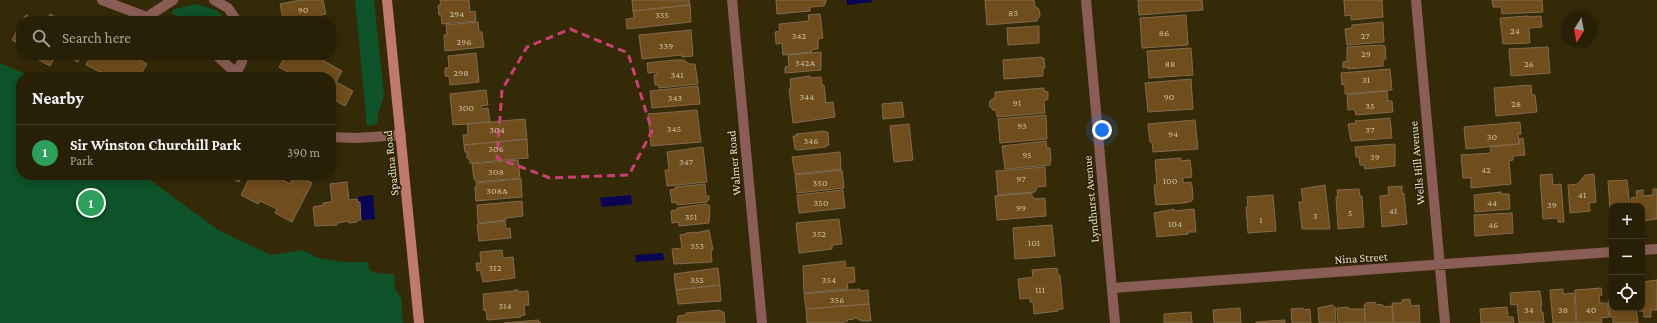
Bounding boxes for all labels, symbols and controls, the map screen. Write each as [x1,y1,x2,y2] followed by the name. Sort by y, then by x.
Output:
[298,4,309,15] house number: 90
[1008,7,1018,18] house number: 83
[450,8,464,19] house number: 294
[655,9,669,20] house number: 335
[1561,12,1597,48] north arrow
[16,16,336,60] search box
[1510,25,1520,36] house number: 24
[30,27,52,49] icon: search
[1159,27,1169,38] house number: 86
[62,30,131,46] text: Search here
[792,30,806,41] house number: 342
[1360,30,1370,41] house number: 27
[457,36,471,47] house number: 296
[659,40,673,51] house number: 339
[1361,48,1371,59] house number: 29
[795,57,815,68] house number: 342A
[1165,58,1175,69] house number: 88
[1524,58,1534,69] house number: 26
[453,67,469,78] house number: 298
[670,69,684,80] house number: 341
[1362,74,1370,85] house number: 31
[32,89,84,108] text: Nearby
[800,91,814,102] house number: 344
[1164,91,1175,102] house number: 90
[668,92,682,103] house number: 343
[1013,97,1021,108] house number: 91
[1511,98,1521,109] house number: 28
[1365,100,1375,111] house number: 35
[458,102,474,113] house number: 300
[1017,120,1027,131] house number: 93
[1092,120,1112,140] your location
[1406,121,1428,205] street label: Wells Hill Avenue
[667,123,682,134] house number: 345
[489,124,505,135] house number: 304
[1365,124,1375,135] house number: 37
[1168,128,1178,139] house number: 94
[381,129,401,196] street label: Spadina Road
[724,129,744,196] street label: Walmer Road
[1487,131,1498,142] house number: 30
[804,135,818,146] house number: 346
[70,137,241,153] text: Sir Winston Churchill Park
[488,143,504,154] house number: 306
[43,145,47,160] text: 1
[287,145,320,160] text: 390 m
[1022,149,1032,160] house number: 95
[1370,151,1380,162] house number: 39
[70,153,93,168] text: Park
[1080,155,1102,243] street label: Lyndhurst Avenue
[679,156,694,167] house number: 347
[1481,164,1491,175] house number: 42
[488,166,504,177] house number: 308
[1016,173,1026,184] house number: 97
[1163,175,1178,186] house number: 100
[812,177,828,188] house number: 350
[486,185,508,196] house number: 308A
[78,188,104,218] pin: 1
[1578,189,1586,200] house number: 41
[813,197,829,208] house number: 350
[1487,197,1497,208] house number: 44
[1547,199,1557,210] house number: 39
[1016,202,1026,213] house number: 99
[1609,203,1645,311] map controls
[1609,203,1645,239] button: +
[1389,205,1397,216] house number: 41
[1348,207,1353,218] house number: 5
[1313,210,1318,221] house number: 3
[685,211,697,222] house number: 351
[1259,214,1263,225] house number: 1
[1168,218,1182,229] house number: 104
[1488,219,1498,230] house number: 46
[812,228,826,239] house number: 352
[1028,237,1040,248] house number: 101
[1609,239,1645,275] button: −
[690,240,704,251] house number: 353
[1334,249,1389,267] street label: Nina Street
[489,262,502,273] house number: 312
[690,274,704,285] house number: 355
[822,274,836,285] house number: 354
[1609,275,1645,311] button: locate
[1035,284,1045,295] house number: 111
[830,294,844,305] house number: 356
[498,300,512,311] house number: 314
[1524,304,1534,315] house number: 34
[1558,304,1568,315] house number: 38
[1586,304,1597,315] house number: 40

